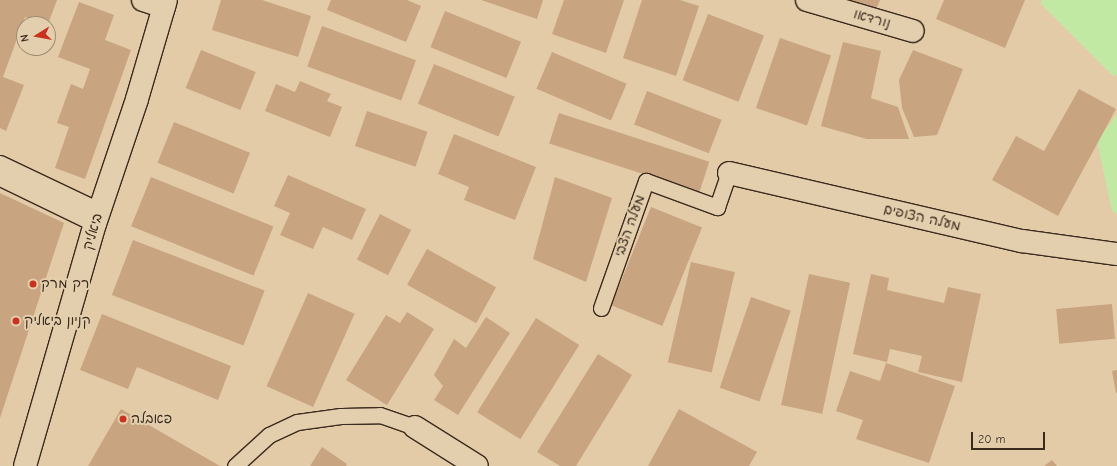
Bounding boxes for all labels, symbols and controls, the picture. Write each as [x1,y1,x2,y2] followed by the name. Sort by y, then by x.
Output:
[851,6,893,32] street label: נורדאו
[16,16,56,56] north arrow
[18,33,32,43] text: N
[611,193,649,259] street label: מעלה הצבי
[882,201,962,235] street label: מעלה הצופים
[79,211,107,253] street label: ביאליק
[41,276,89,292] place label: רק מרק
[28,279,38,289] marker: רק מרק
[24,313,91,329] place label: קניון ביאליק
[11,316,21,326] marker: קניון ביאליק
[131,411,172,427] place label: פאבלה
[118,414,128,424] marker: פאבלה
[973,424,1047,450] scale bar
[978,432,1006,446] text: 20 m

